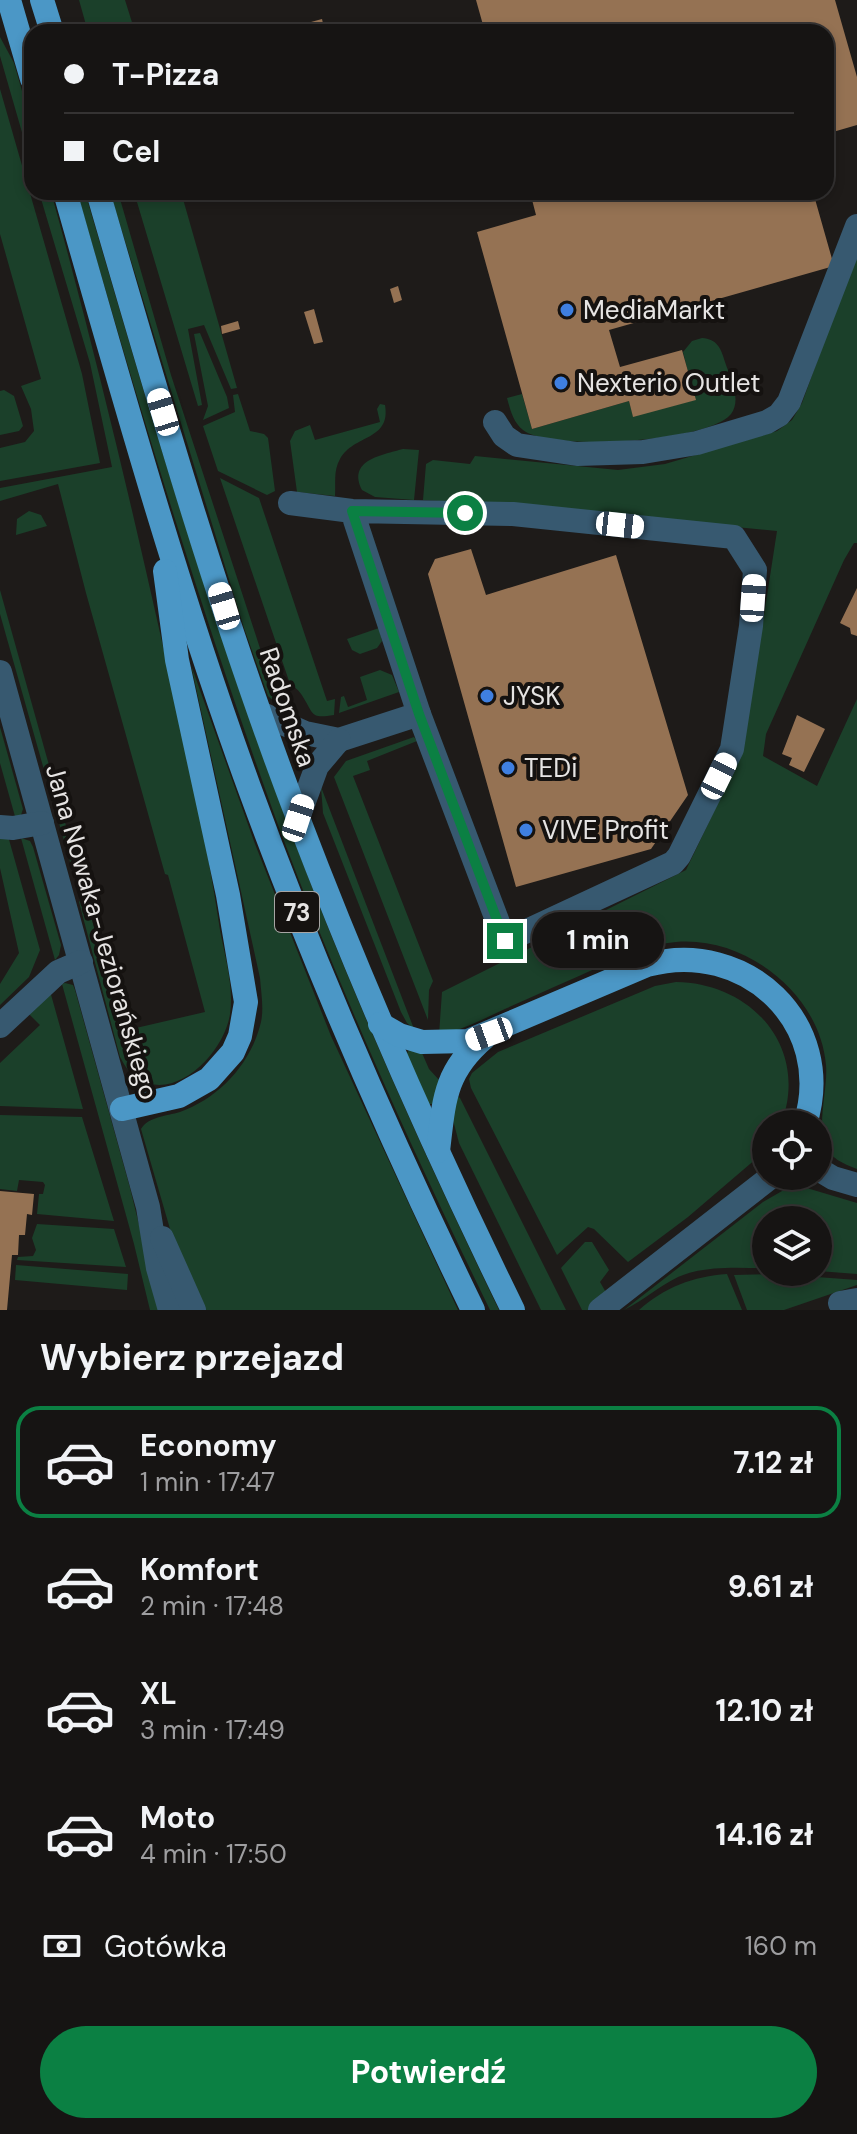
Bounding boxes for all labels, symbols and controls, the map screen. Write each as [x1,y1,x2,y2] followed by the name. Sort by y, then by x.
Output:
[112,55,219,94] text: T-Pizza
[112,132,160,171] text: Cel
[583,293,725,327] place label: MediaMarkt
[558,301,576,319] marker: MediaMarkt
[577,366,760,400] place label: Nexterio Outlet
[552,374,570,392] marker: Nexterio Outlet
[145,386,181,438] car
[447,495,483,531] route start
[595,511,645,539] car
[739,573,767,623] car
[206,580,242,632] car
[252,643,324,771] street label: Radomska
[503,679,560,713] place label: JYSK
[478,687,496,705] marker: JYSK
[698,749,740,803] car
[524,751,577,785] place label: TEDi
[499,759,517,777] marker: TEDi
[38,760,166,1104] street label: Jana Nowaka-Jeziorańskiego
[279,791,317,845] car
[542,813,669,847] place label: VIVE Profit
[517,821,535,839] marker: VIVE Profit
[275,892,319,932] road number: 73
[533,913,665,969] callout: 1 min
[487,923,523,959] route end
[566,923,630,957] text: 1 min
[462,1015,516,1053] car
[752,1110,832,1286] map controls
[752,1110,832,1190] button: locate
[752,1206,832,1286] button: layers
[40,1334,344,1381] text: Wybierz przejazd
[44,1426,116,1498] icon: car
[140,1426,277,1465] text: Economy
[733,1443,813,1482] text: 7.12 zł
[140,1465,275,1499] text: 1 min · 17:47
[44,1550,116,1622] icon: car
[140,1550,259,1589] text: Komfort
[728,1567,813,1606] text: 9.61 zł
[140,1589,284,1623] text: 2 min · 17:48
[44,1674,116,1746] icon: car
[140,1674,177,1713] text: XL
[716,1691,813,1730] text: 12.10 zł
[140,1713,285,1747] text: 3 min · 17:49
[44,1798,116,1870] icon: car
[140,1798,215,1837] text: Moto
[715,1815,813,1854] text: 14.16 zł
[140,1837,287,1871] text: 4 min · 17:50
[40,1924,84,1968] icon: cash
[104,1927,227,1966] text: Gotówka
[745,1929,817,1963] text: 160 m
[40,2026,817,2118] button: Potwierdź

